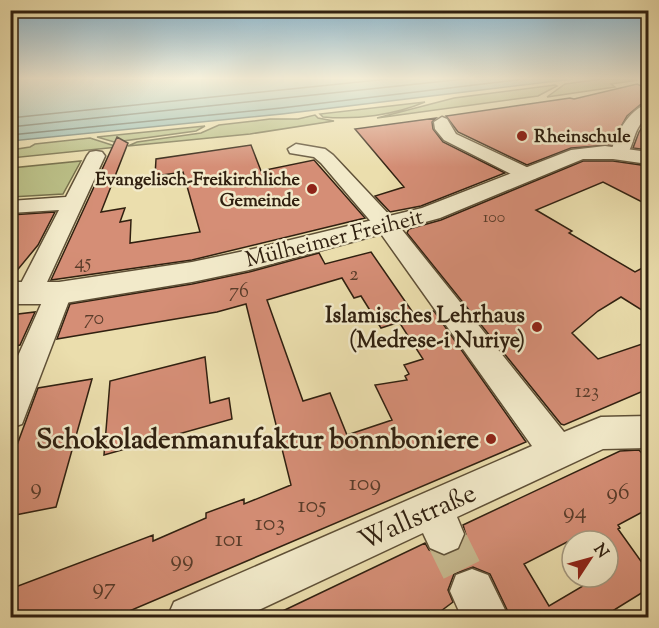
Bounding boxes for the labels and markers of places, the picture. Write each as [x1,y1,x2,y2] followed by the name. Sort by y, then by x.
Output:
[534,125,631,151] place label: Rheinschule
[515,129,529,143] marker: Rheinschule
[95,168,301,215] place label: Evangelisch-Freikirchliche Gemeinde
[305,182,319,196] marker: Evangelisch-Freikirchliche Gemeinde
[325,301,525,358] place label: Islamisches Lehrhaus (Medrese-i Nuriye)
[530,320,544,334] marker: Islamisches Lehrhaus (Medrese-i Nuriye)
[36,422,479,461] place label: Schokoladenmanufaktur bonnboniere
[484,432,498,446] marker: Schokoladenmanufaktur bonnboniere

